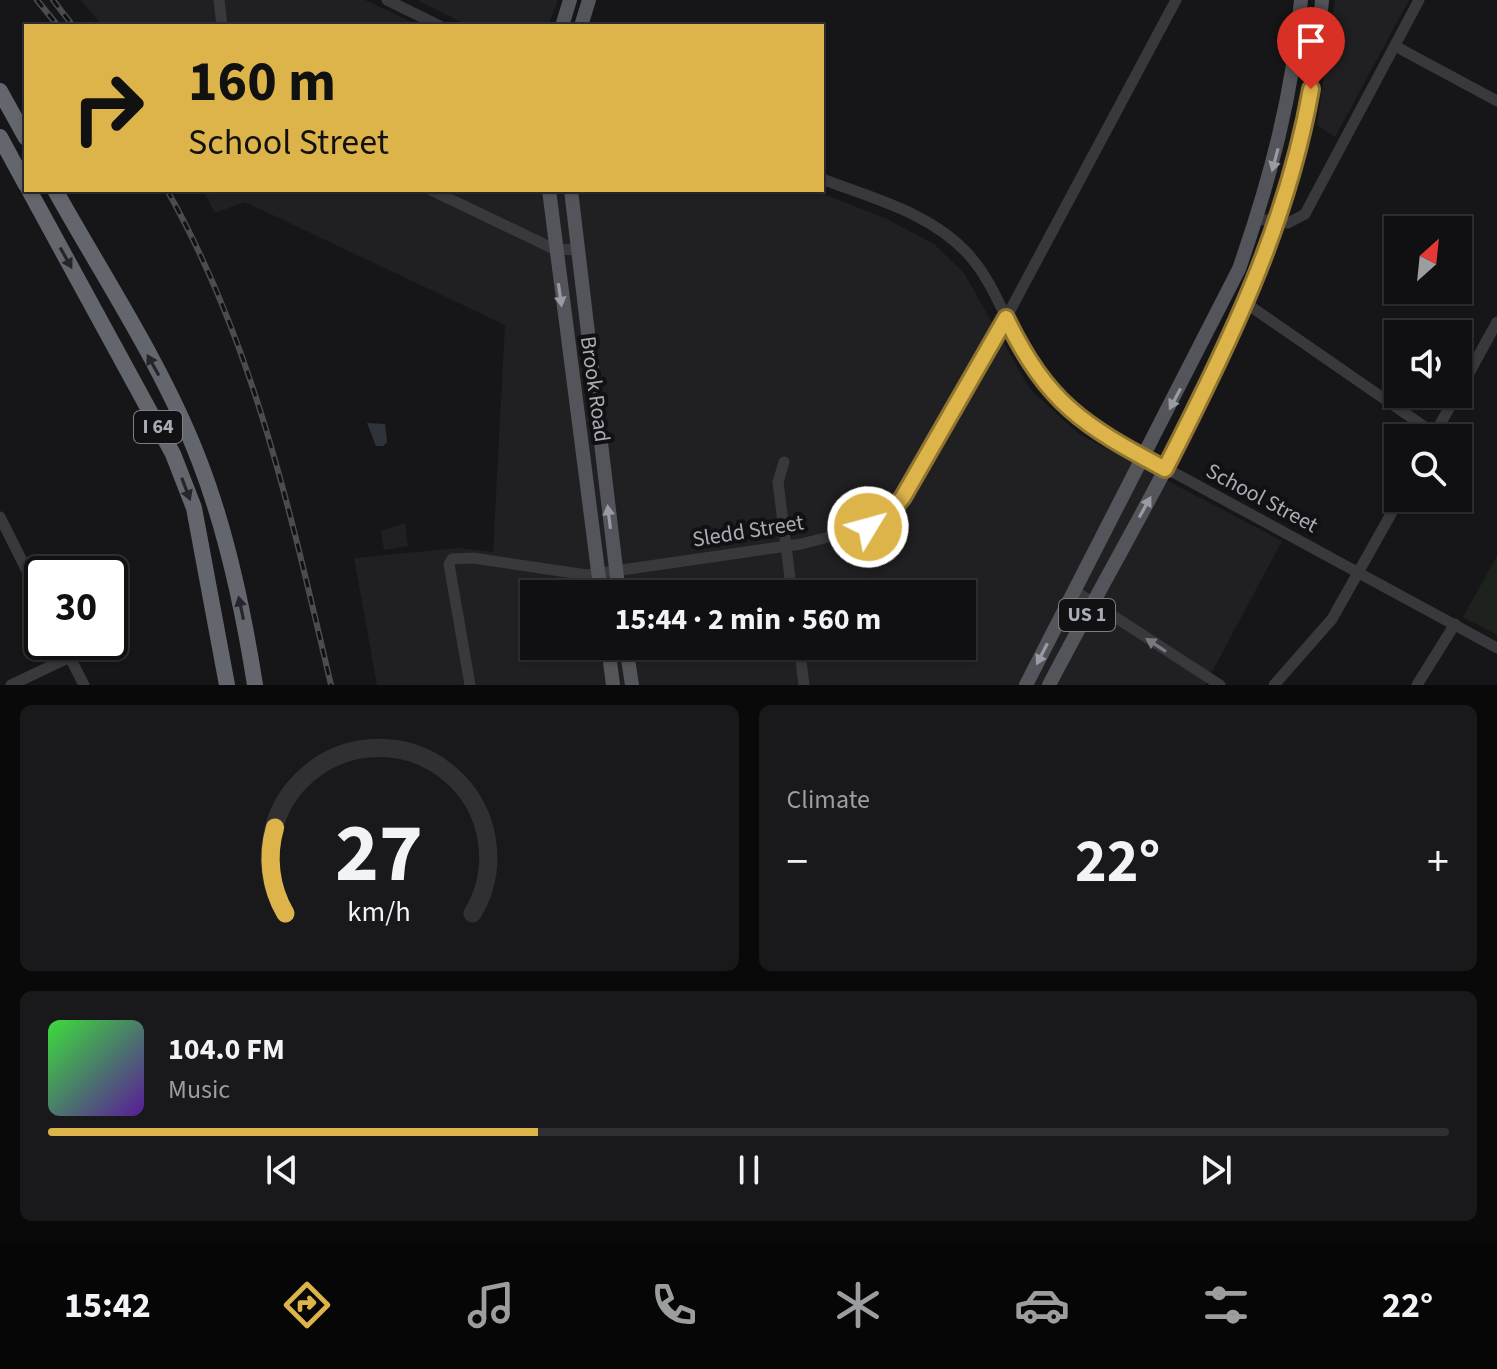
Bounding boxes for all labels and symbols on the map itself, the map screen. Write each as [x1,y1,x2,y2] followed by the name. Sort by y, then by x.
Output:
[1277,7,1345,89] pin
[1268,147,1280,172] one-way arrow
[1384,216,1472,304] north arrow
[60,247,73,270] one-way arrow
[554,283,567,308] one-way arrow
[572,334,618,444] street label: Brook Road
[146,354,160,376] one-way arrow
[1168,387,1181,410] one-way arrow
[134,411,182,443] road number: I 64
[1200,455,1324,541] street label: School Street
[180,477,193,501] one-way arrow
[826,485,910,569] position arrow
[1138,496,1152,518] one-way arrow
[602,504,615,529] one-way arrow
[690,506,806,556] street label: Sledd Street
[24,556,128,660] speed limit sign: 30
[235,595,247,620] one-way arrow
[1059,599,1115,631] road number: US 1
[1145,638,1167,652] one-way arrow
[1036,643,1049,666] one-way arrow

